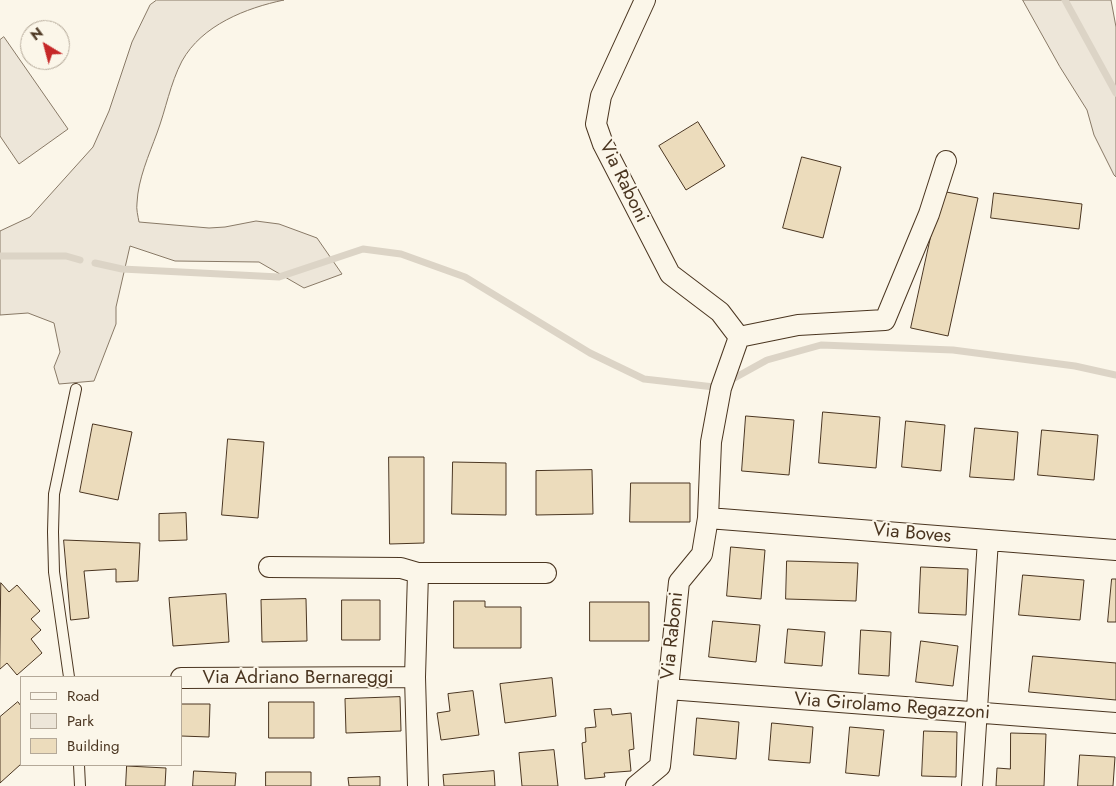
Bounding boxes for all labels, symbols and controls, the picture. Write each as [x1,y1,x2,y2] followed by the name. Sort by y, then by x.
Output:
[20,20,70,70] north arrow
[26,22,47,45] text: N
[593,137,653,227] street label: Via Raboni
[872,519,952,549] street label: Via Boves
[657,591,689,681] street label: Via Raboni
[203,667,393,689] street label: Via Adriano Bernareggi
[20,676,182,766] legend
[67,685,99,707] text: Road
[793,689,991,725] street label: Via Girolamo Regazzoni
[67,710,94,732] text: Park
[67,735,119,757] text: Building

